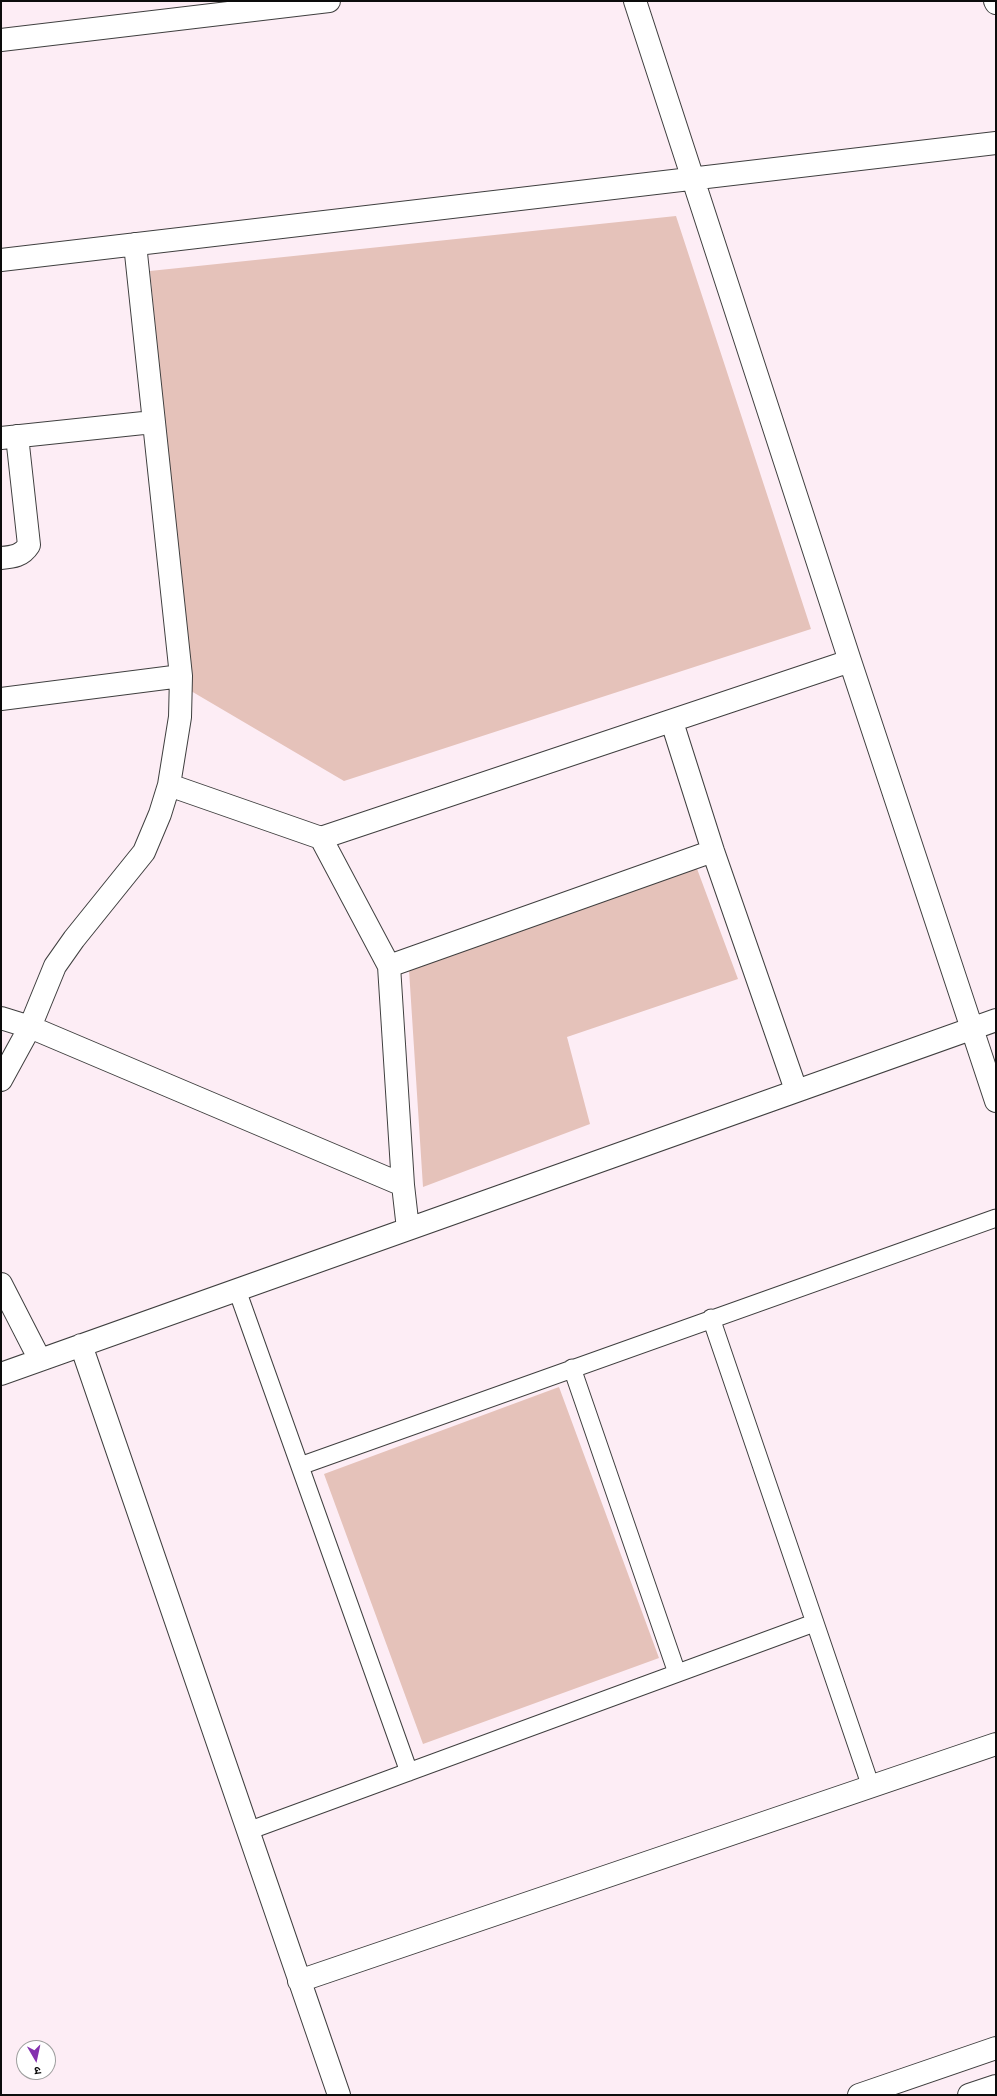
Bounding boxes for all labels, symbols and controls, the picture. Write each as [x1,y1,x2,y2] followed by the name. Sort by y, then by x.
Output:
[16,2040,56,2080] north arrow
[34,2064,42,2077] text: उ

